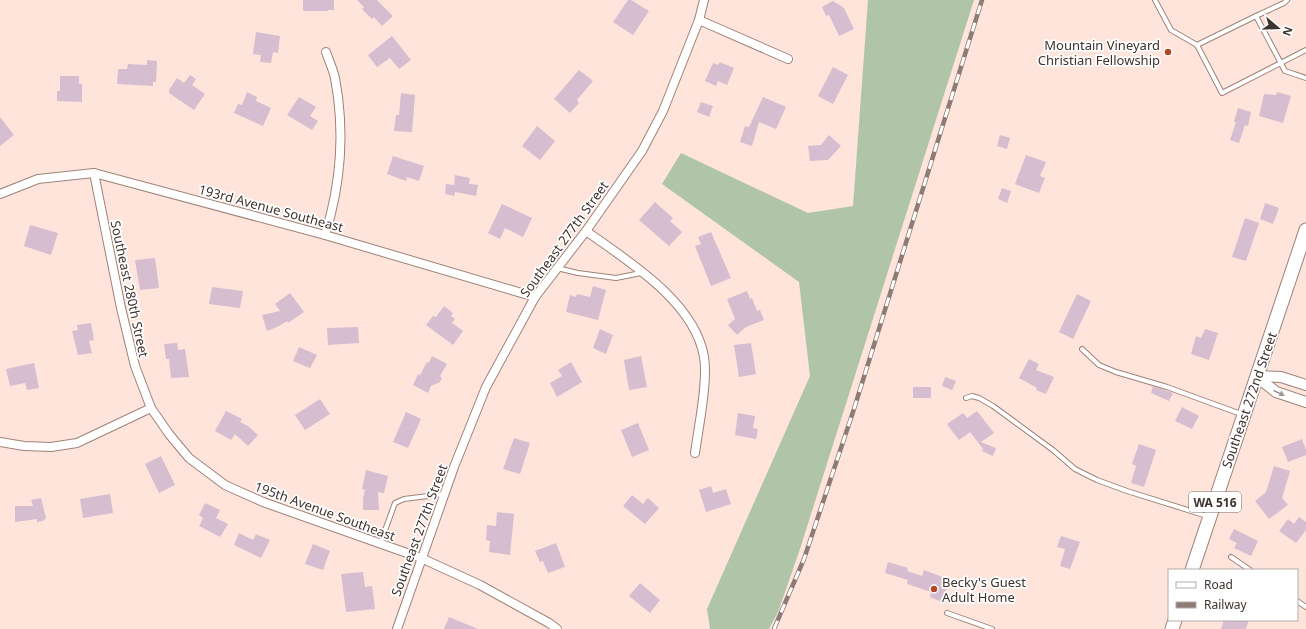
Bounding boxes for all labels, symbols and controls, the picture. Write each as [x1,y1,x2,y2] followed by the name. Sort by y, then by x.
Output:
[1258,8,1298,48] north arrow
[1279,25,1296,38] text: N
[1038,36,1160,69] place label: Mountain Vineyard Christian Fellowship
[1163,47,1173,57] marker: Mountain Vineyard Christian Fellowship
[516,177,612,301] street label: Southeast 277th Street
[197,180,346,236] street label: 193rd Avenue Southeast
[107,219,153,359] street label: Southeast 280th Street
[1217,329,1281,470] street label: Southeast 272nd Street
[1274,390,1286,396] one-way arrow
[387,461,451,599] street label: Southeast 277th Street
[252,477,398,545] street label: 195th Avenue Southeast
[1189,492,1241,512] road number: WA 516
[1168,569,1298,621] legend
[942,573,1026,606] place label: Becky's Guest Adult Home
[1204,576,1233,593] text: Road
[929,584,939,594] marker: Becky's Guest Adult Home
[1204,596,1248,613] text: Railway

